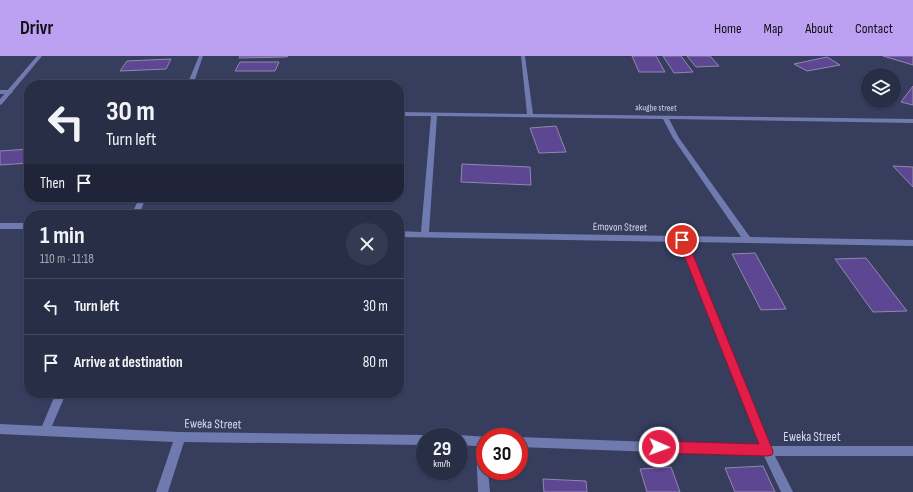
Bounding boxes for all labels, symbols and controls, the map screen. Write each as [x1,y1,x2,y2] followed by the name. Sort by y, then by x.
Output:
[20,17,53,40] text: Drivr
[714,20,742,37] text: Home
[764,20,783,37] text: Map
[805,20,833,37] text: About
[855,20,893,37] text: Contact
[861,68,901,108] map controls
[861,68,901,108] button: layers
[106,95,155,128] text: 30 m
[40,96,92,148] icon: left
[635,102,677,114] street label: akugbe street
[106,129,157,150] text: Turn left
[73,172,95,194] icon: arrive
[40,174,65,193] text: Then
[593,220,648,234] street label: Emovon Street
[40,221,85,250] text: 1 min
[346,223,388,265] button: close
[665,223,699,257] pin
[671,229,693,251] icon: arrive
[40,251,94,267] text: 110 m · 11:18
[40,296,62,318] icon: left
[74,297,119,316] text: Turn left
[363,297,388,316] text: 30 m
[40,352,62,374] icon: arrive
[74,353,183,372] text: Arrive at destination
[363,353,388,372] text: 80 m
[184,416,242,432] street label: Eweka Street
[638,426,680,468] position arrow
[476,428,528,480] speed limit sign: 30
[783,429,841,445] street label: Eweka Street
[433,437,451,461] text: 29
[433,458,451,470] text: km/h

